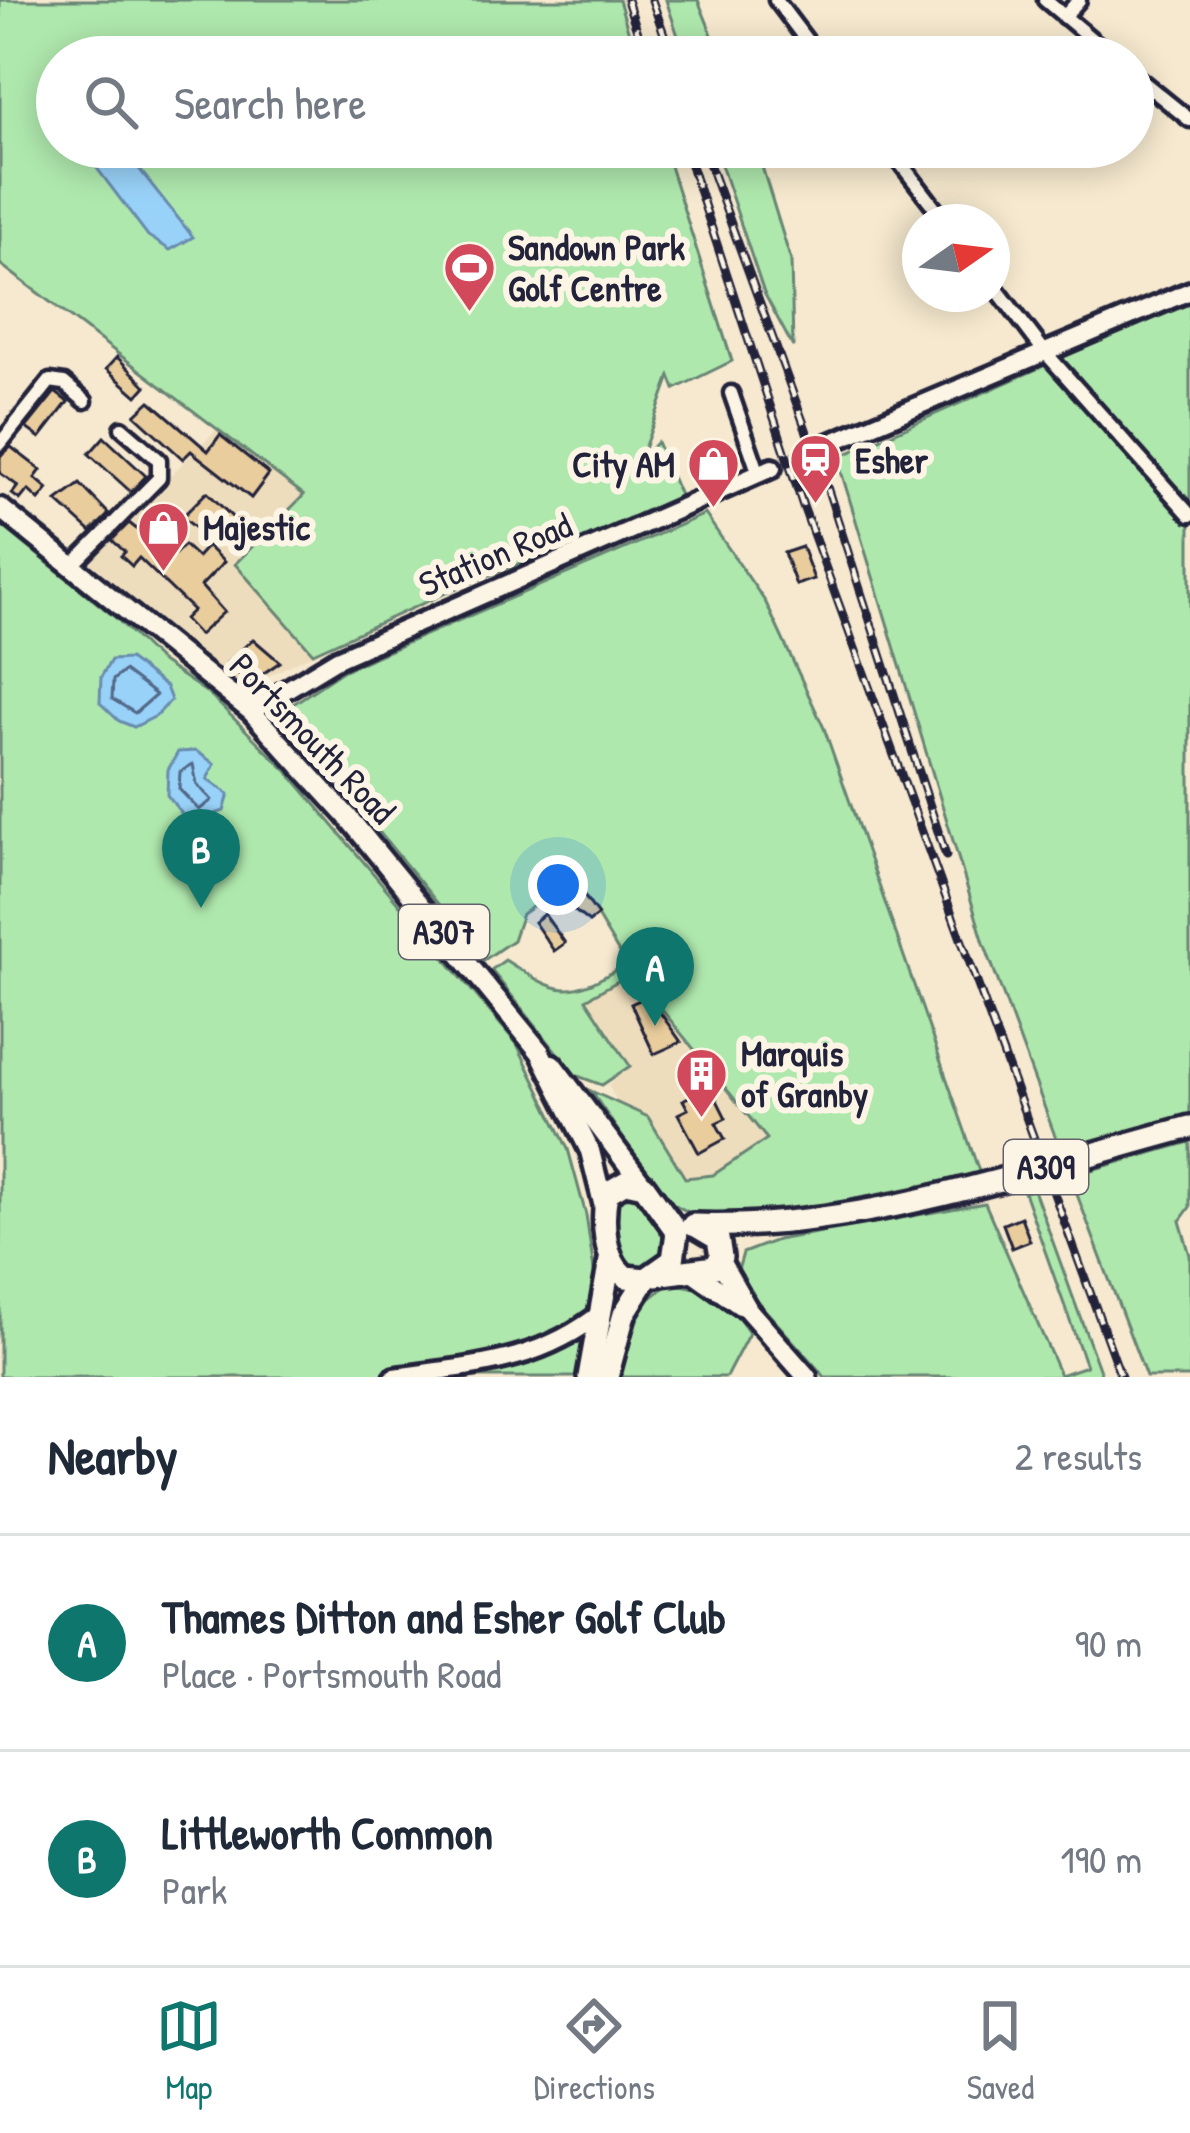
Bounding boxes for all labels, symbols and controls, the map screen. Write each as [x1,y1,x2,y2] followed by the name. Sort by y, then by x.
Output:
[36,36,1154,168] search box
[78,69,144,135] icon: search
[174,72,366,133] text: Search here
[902,204,1010,312] north arrow
[508,222,685,312] place label: Sandown Park Golf Centre
[441,240,497,314] sports icon: Sandown Park Golf Centre
[788,432,844,506] station icon: Esher
[855,435,928,484] place label: Esher
[686,436,742,510] shop icon: City AM
[572,439,675,489] place label: City AM
[136,499,192,573] shop icon: Majestic
[411,499,579,608] street label: Station Road
[203,502,311,551] place label: Majestic
[219,641,407,834] street label: Portsmouth Road
[162,809,240,908] pin: B
[528,855,588,915] your location
[399,905,489,959] road number: A307
[616,927,694,1026] pin: A
[741,1028,868,1119] place label: Marquis of Granby
[674,1046,730,1120] building icon: Marquis of Granby
[1004,1140,1088,1194] road number: A309
[48,1421,178,1490] text: Nearby
[1015,1429,1142,1482] text: 2 results
[162,1586,726,1647] text: Thames Ditton and Esher Golf Club
[77,1616,97,1669] text: A
[1075,1616,1142,1669] text: 90 m
[162,1647,501,1700] text: Place · Portsmouth Road
[162,1802,493,1863] text: Littleworth Common
[77,1832,97,1885] text: B
[1061,1832,1142,1885] text: 190 m
[162,1863,227,1916] text: Park
[156,1993,222,2109] tab: Map
[534,1993,655,2109] tab: Directions
[967,1993,1034,2109] tab: Saved

